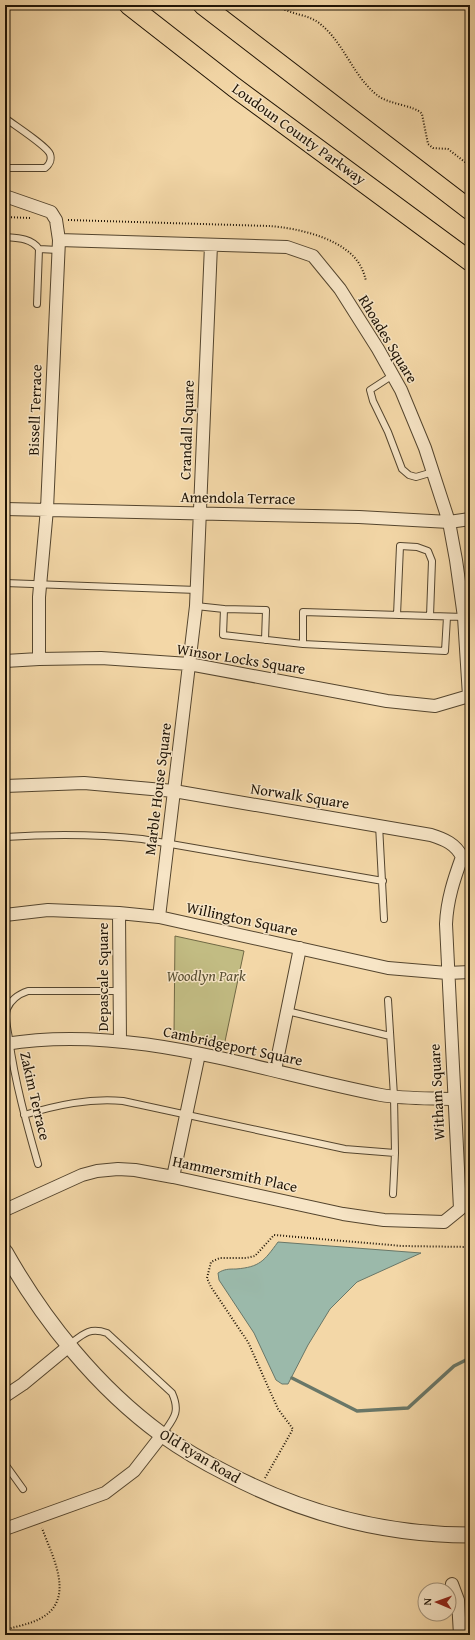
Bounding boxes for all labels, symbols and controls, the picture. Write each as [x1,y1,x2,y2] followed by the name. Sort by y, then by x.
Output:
[228,78,371,190] street label: Loudoun County Parkway
[354,291,423,387] street label: Rhoades Square
[22,364,47,456] street label: Bissell Terrace
[174,380,199,480] street label: Crandall Square
[180,486,296,509] street label: Amendola Terrace
[175,638,307,679] street label: Winsor Locks Square
[139,721,176,856] street label: Marble House Square
[249,777,351,814] street label: Norwalk Square
[184,896,300,941] street label: Willington Square
[92,923,113,1032] street label: Depascale Square
[166,965,246,986] park label: Woodlyn Park
[161,1020,305,1071] street label: Cambridgeport Square
[423,1043,450,1141] street label: Witham Square
[15,1050,56,1142] street label: Zakim Terrace
[171,1150,300,1197] street label: Hammersmith Place
[156,1423,245,1488] street label: Old Ryan Road
[417,1582,457,1622] north arrow
[419,1597,435,1606] text: N

